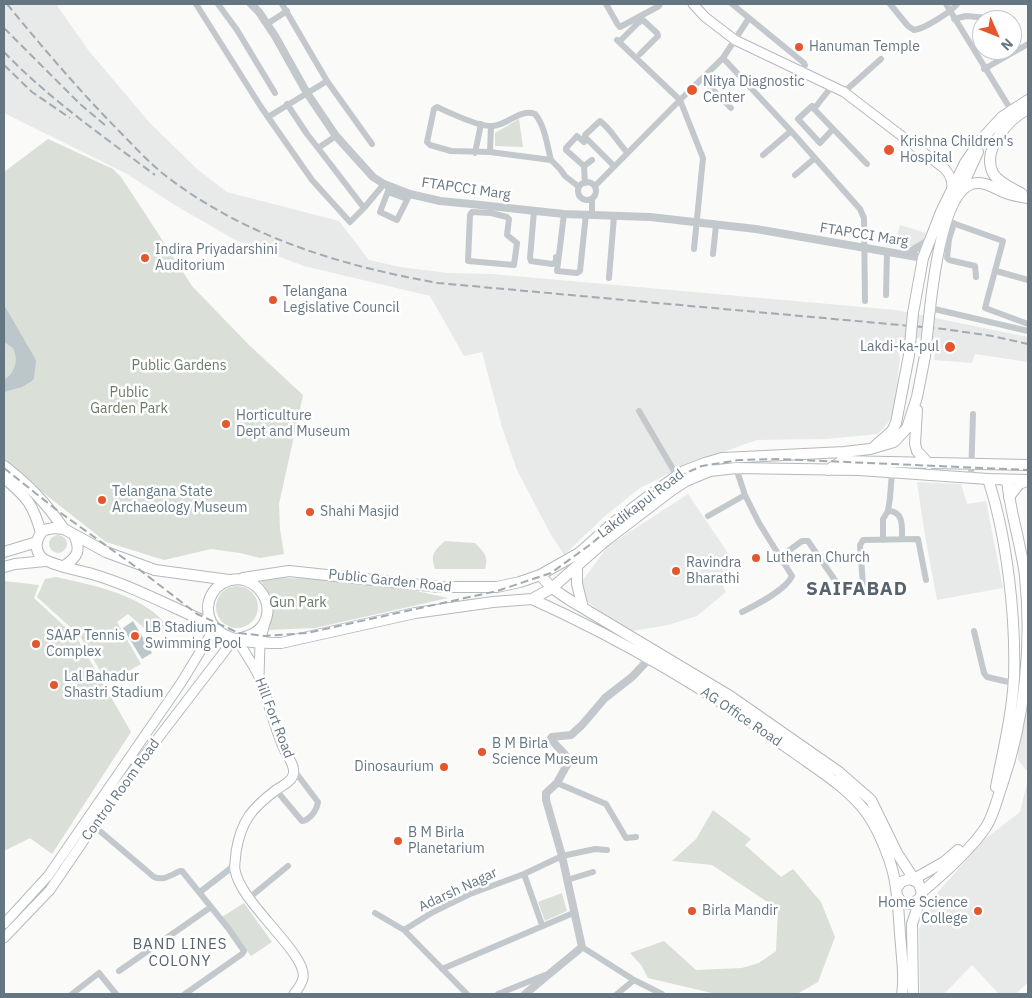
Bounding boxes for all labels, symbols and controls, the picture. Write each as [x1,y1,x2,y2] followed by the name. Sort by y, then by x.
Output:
[972,10,1022,60] north arrow
[997,35,1017,55] text: N
[809,39,920,55] place label: Hanuman Temple
[793,41,805,53] marker: Hanuman Temple
[703,74,805,106] place label: Nitya Diagnostic Center
[685,83,699,97] marker: Nitya Diagnostic Center
[900,134,1014,166] place label: Krishna Children's Hospital
[882,143,896,157] marker: Krishna Children's Hospital
[420,174,512,204] street label: FTAPCCI Marg
[818,220,910,250] street label: FTAPCCI Marg
[155,242,278,274] place label: Indira Priyadarshini Auditorium
[139,252,151,264] marker: Indira Priyadarshini Auditorium
[283,284,400,316] place label: Telangana Legislative Council
[267,294,279,306] marker: Telangana Legislative Council
[860,339,939,355] place label: Lakdi-ka-pul
[943,340,957,354] marker: Lakdi-ka-pul
[131,358,227,374] park label: Public Gardens
[90,385,168,418] park label: Public Garden Park
[236,408,350,441] place label: Horticulture Dept and Museum
[220,418,232,430] marker: Horticulture Dept and Museum
[595,466,687,542] street label: Lakdikapul Road
[112,484,247,516] place label: Telangana State Archaeology Museum
[96,494,108,506] marker: Telangana State Archaeology Museum
[320,504,399,520] place label: Shahi Masjid
[304,506,316,518] marker: Shahi Masjid
[766,550,870,566] place label: Lutheran Church
[750,552,762,564] marker: Lutheran Church
[686,555,741,588] place label: Ravindra Bharathi
[670,565,682,577] marker: Ravindra Bharathi
[328,566,452,596] street label: Public Garden Road
[805,579,909,601] district label: SAIFABAD
[269,595,327,611] park label: Gun Park
[145,620,242,652] place label: LB Stadium Swimming Pool
[46,628,125,660] place label: SAAP Tennis Complex
[129,630,141,642] marker: LB Stadium Swimming Pool
[30,638,42,650] marker: SAAP Tennis Complex
[64,669,163,702] place label: Lal Bahadur Shastri Stadium
[251,675,297,761] street label: Hill Fort Road
[48,679,60,691] marker: Lal Bahadur Shastri Stadium
[697,684,785,750] street label: AG Office Road
[78,736,164,844] street label: Control Room Road
[492,736,598,769] place label: B M Birla Science Museum
[476,746,488,758] marker: B M Birla Science Museum
[354,759,434,775] place label: Dinosaurium
[438,761,450,773] marker: Dinosaurium
[408,825,485,858] place label: B M Birla Planetarium
[392,835,404,847] marker: B M Birla Planetarium
[416,864,500,916] street label: Adarsh Nagar
[878,895,968,928] place label: Home Science College
[702,903,778,919] place label: Birla Mandir
[686,905,698,917] marker: Birla Mandir
[972,905,984,917] marker: Home Science College
[131,936,229,971] district label: BAND LINES COLONY

